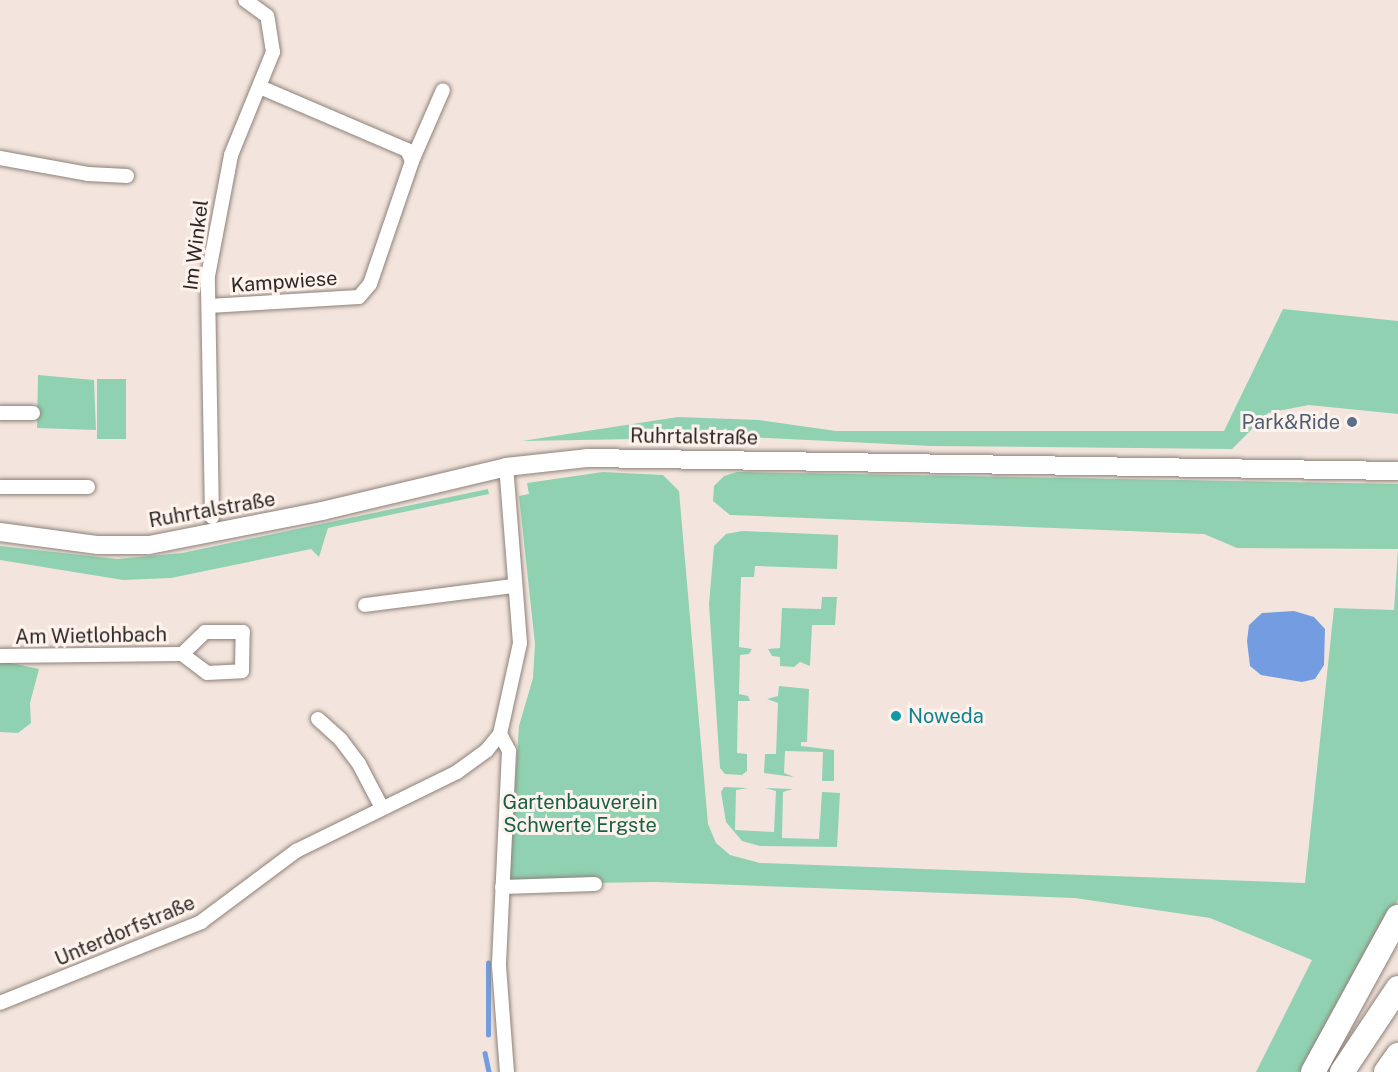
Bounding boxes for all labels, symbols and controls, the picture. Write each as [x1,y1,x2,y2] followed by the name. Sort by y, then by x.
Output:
[179,198,213,292] street label: Im Winkel
[230,266,338,298] street label: Kampwiese
[1242,410,1340,434] place label: Park&Ride
[1345,415,1359,429] marker: Park&Ride
[630,424,758,450] street label: Ruhrtalstraße
[147,487,277,533] street label: Ruhrtalstraße
[15,623,167,649] street label: Am Wietlohbach
[908,704,984,728] place label: Noweda
[889,709,903,723] marker: Noweda
[503,790,657,837] park label: Gartenbauverein Schwerte Ergste
[51,891,199,971] street label: Unterdorfstraße

